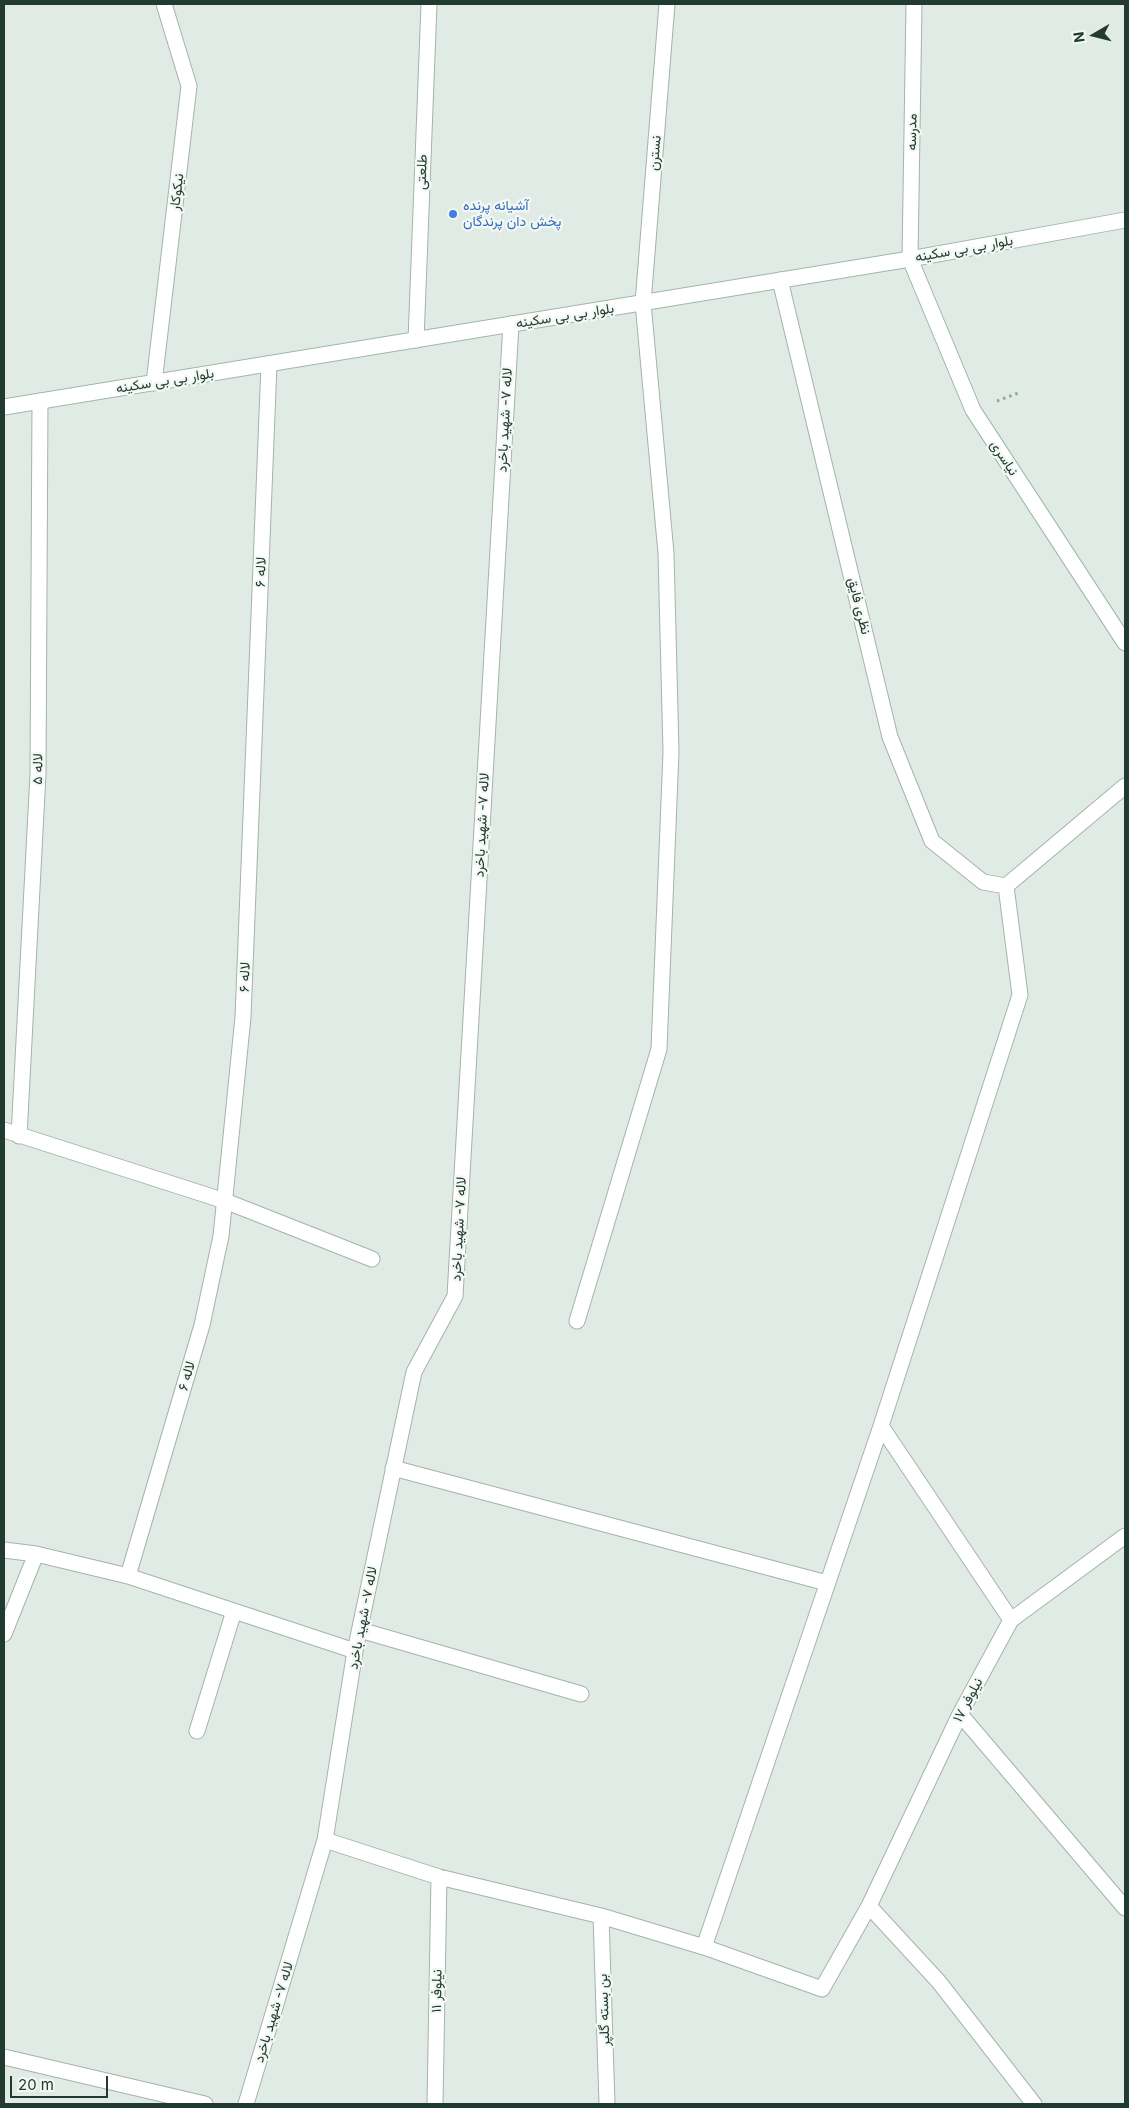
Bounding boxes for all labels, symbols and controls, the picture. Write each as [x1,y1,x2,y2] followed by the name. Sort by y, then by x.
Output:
[1069,10,1119,60] north arrow
[1069,31,1088,44] text: N
[903,113,921,151] street label: مدرسه
[645,135,665,171] street label: نسترن
[413,154,431,190] street label: طلعتی
[166,173,188,211] street label: نیکوکار
[463,198,561,230] place label: آشیانه پرنده پخش دان پرندگان
[447,208,459,220] marker: آشیانه پرنده پخش دان پرندگان
[914,232,1014,266] street label: بلوار بی بی سکینه
[515,300,615,332] street label: بلوار بی بی سکینه
[115,365,215,397] street label: بلوار بی بی سکینه
[494,367,516,473] street label: لاله ۷- شهید باخرد
[986,437,1022,479] street label: نیاسری
[252,557,270,587] street label: لاله ۶
[844,576,874,636] street label: نظری فایق
[29,753,47,785] street label: لاله ۵
[471,772,493,878] street label: لاله ۷- شهید باخرد
[236,962,254,992] street label: لاله ۶
[448,1176,470,1282] street label: لاله ۷- شهید باخرد
[175,1359,199,1393] street label: لاله ۶
[345,1565,381,1671] street label: لاله ۷- شهید باخرد
[949,1675,987,1725] street label: نیلوفر ۱۷
[251,1960,297,2064] street label: لاله ۷- شهید باخرد
[428,1969,446,2013] street label: نیلوفر ۱۱
[594,1974,614,2046] street label: بن بسته گلپر
[12,2066,110,2098] scale bar
[18,2075,54,2094] text: 20 m

